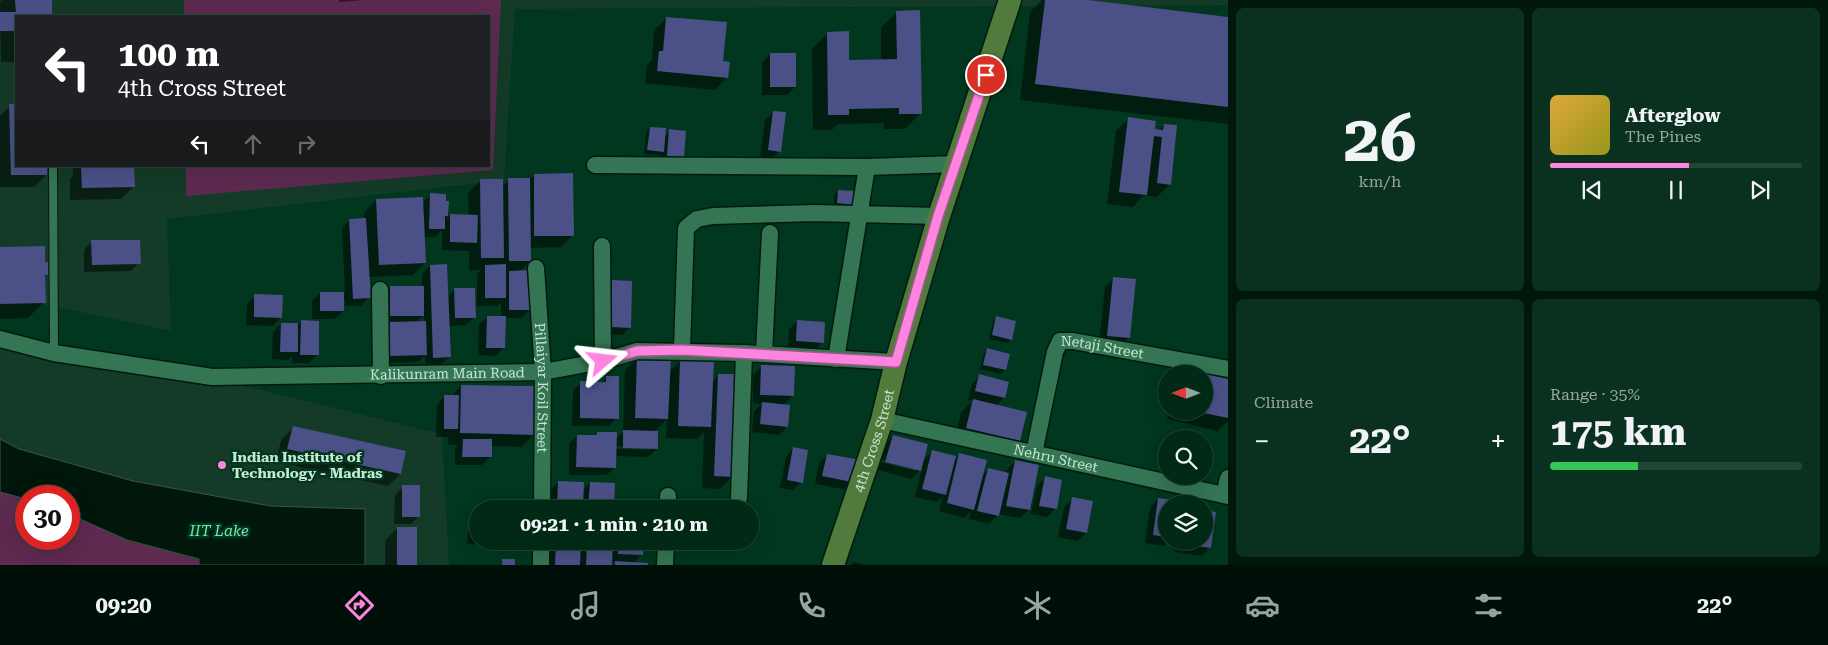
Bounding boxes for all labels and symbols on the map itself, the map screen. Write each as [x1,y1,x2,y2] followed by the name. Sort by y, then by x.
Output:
[965,54,1007,96] pin
[532,322,551,453] street label: Pillaiyar Koil Street
[1061,333,1145,362] street label: Netaji Street
[576,334,628,386] position arrow
[370,364,525,383] street label: Kalikunram Main Road
[1158,365,1212,420] north arrow
[850,388,897,494] street label: 4th Cross Street
[1012,441,1100,475] street label: Nehru Street
[232,449,383,481] place label: Indian Institute of Technology - Madras
[216,459,228,471] marker: Indian Institute of Technology - Madras
[15,485,80,550] speed limit sign: 30
[188,522,249,540] water label: IIT Lake

